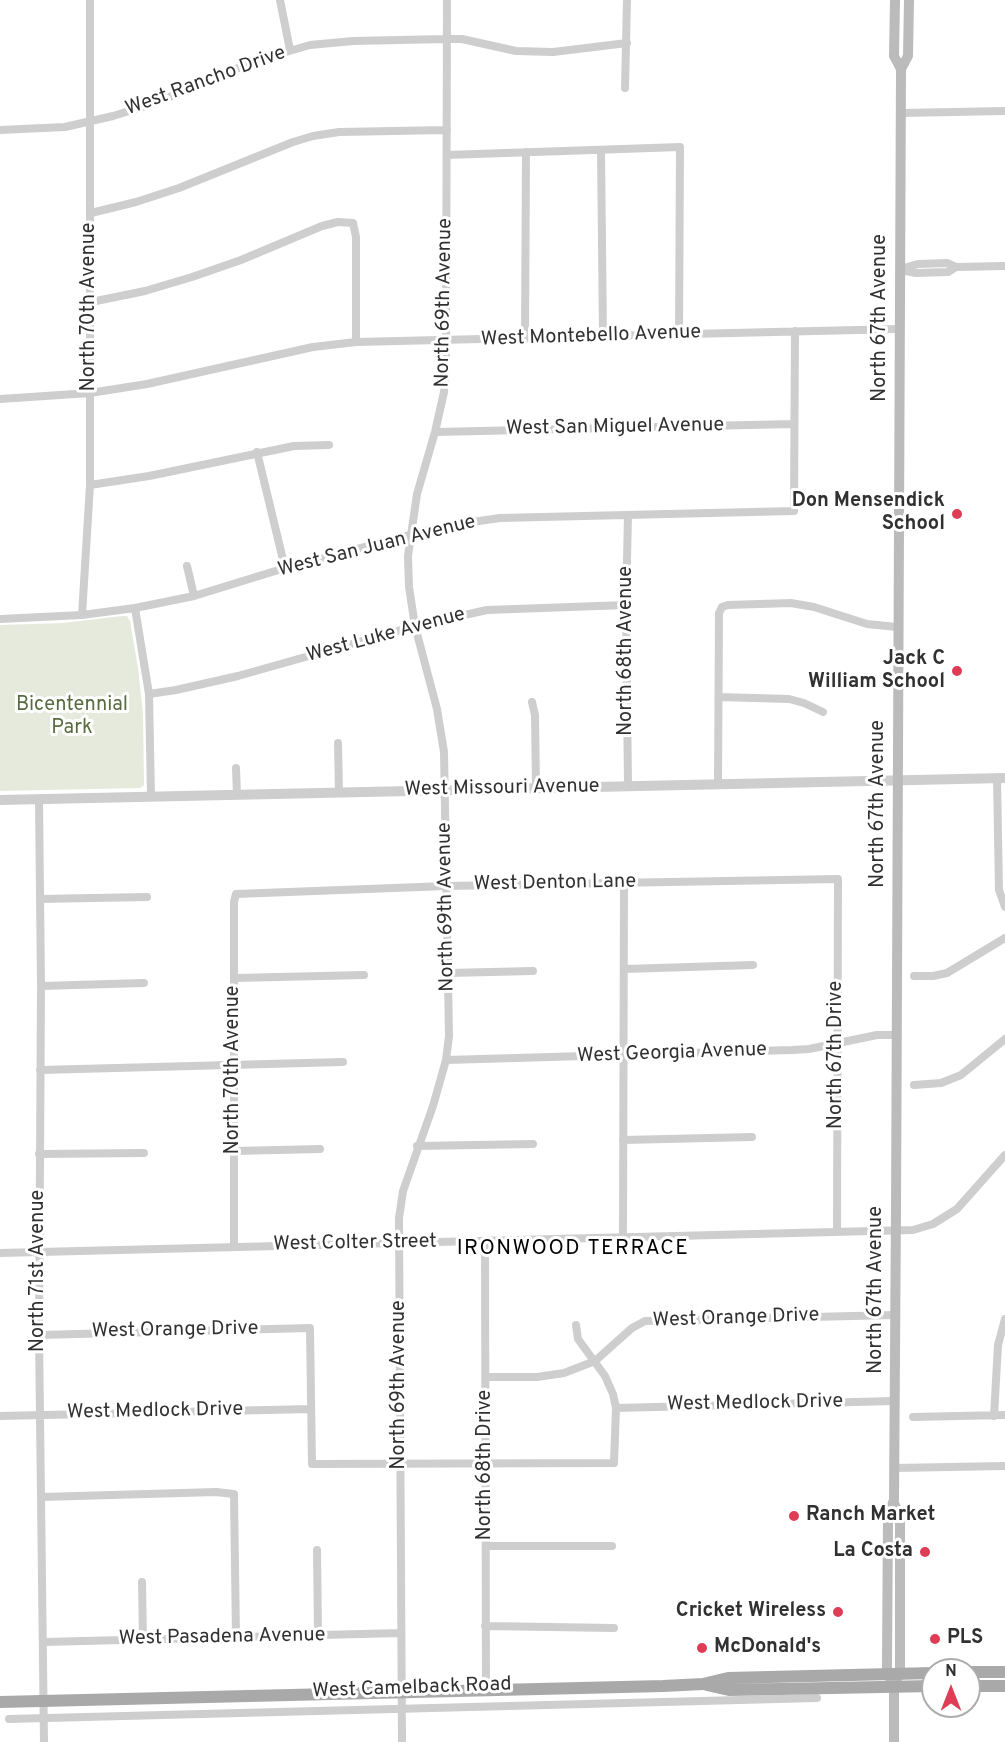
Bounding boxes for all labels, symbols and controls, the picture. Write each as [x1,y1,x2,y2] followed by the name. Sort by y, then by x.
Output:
[123,42,289,122] street label: West Rancho Drive
[432,218,458,388] street label: North 69th Avenue
[78,222,102,392] street label: North 70th Avenue
[869,234,893,402] street label: North 67th Avenue
[481,321,701,353] street label: West Montebello Avenue
[506,414,724,442] street label: West San Miguel Avenue
[792,490,945,537] place label: Don Mensendick School
[950,507,964,521] marker: Don Mensendick School
[276,511,478,583] street label: West San Juan Avenue
[615,566,639,736] street label: North 68th Avenue
[304,603,468,669] street label: West Luke Avenue
[808,648,945,695] place label: Jack C William School
[950,664,964,678] marker: Jack C William School
[16,694,128,741] park label: Bicentennial Park
[867,720,891,888] street label: North 67th Avenue
[404,775,600,803] street label: West Missouri Avenue
[434,822,460,992] street label: North 69th Avenue
[474,871,636,897] street label: West Denton Lane
[825,981,849,1129] street label: North 67th Drive
[222,985,246,1155] street label: North 70th Avenue
[577,1039,767,1069] street label: West Georgia Avenue
[27,1190,51,1352] street label: North 71st Avenue
[865,1206,889,1374] street label: North 67th Avenue
[273,1231,437,1257] street label: West Colter Street
[457,1237,689,1263] district label: IRONWOOD TERRACE
[388,1300,412,1470] street label: North 69th Avenue
[652,1304,820,1334] street label: West Orange Drive
[91,1318,259,1344] street label: West Orange Drive
[474,1390,498,1540] street label: North 68th Drive
[667,1390,843,1418] street label: West Medlock Drive
[67,1398,243,1426] street label: West Medlock Drive
[806,1504,935,1528] place label: Ranch Market
[787,1509,801,1523] marker: Ranch Market
[833,1540,913,1564] place label: La Costa
[918,1545,932,1559] marker: La Costa
[676,1600,826,1624] place label: Cricket Wireless
[831,1605,845,1619] marker: Cricket Wireless
[118,1624,326,1652] street label: West Pasadena Avenue
[947,1627,983,1651] place label: PLS
[928,1632,942,1646] marker: PLS
[714,1636,821,1660] place label: McDonald's
[695,1641,709,1655] marker: McDonald's
[921,1658,981,1718] north arrow
[945,1662,957,1682] text: N
[312,1674,512,1704] street label: West Camelback Road

